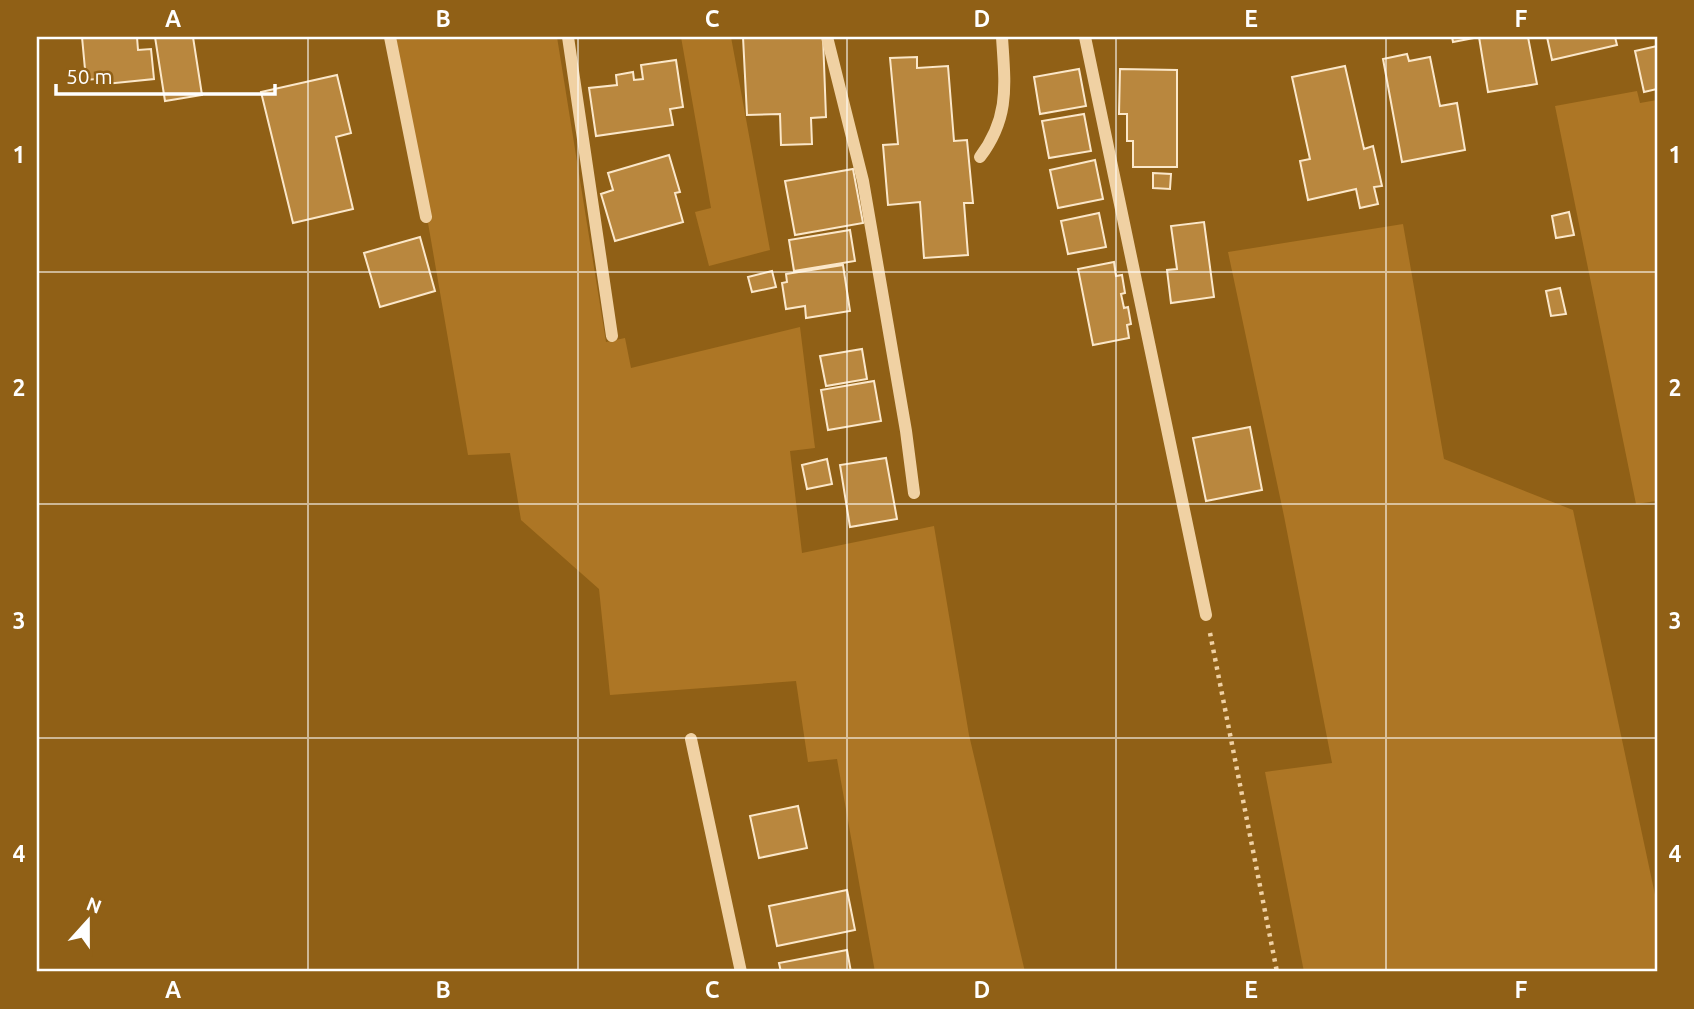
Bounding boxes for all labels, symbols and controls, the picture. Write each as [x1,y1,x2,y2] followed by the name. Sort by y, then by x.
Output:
[165,6,181,31] text: A
[435,6,451,31] text: B
[705,6,720,31] text: C
[974,6,990,31] text: D
[1244,6,1258,31] text: E
[1515,6,1528,31] text: F
[56,52,275,96] scale bar
[66,64,113,88] text: 50 m
[13,142,25,167] text: 1
[1669,142,1681,167] text: 1
[13,375,25,400] text: 2
[1669,375,1681,400] text: 2
[13,608,25,633] text: 3
[1669,608,1681,633] text: 3
[13,841,26,866] text: 4
[1669,841,1682,866] text: 4
[52,886,122,956] north arrow
[84,892,105,918] text: N
[165,977,181,1002] text: A
[435,977,451,1002] text: B
[705,977,720,1002] text: C
[974,977,990,1002] text: D
[1244,977,1258,1002] text: E
[1515,977,1528,1002] text: F

